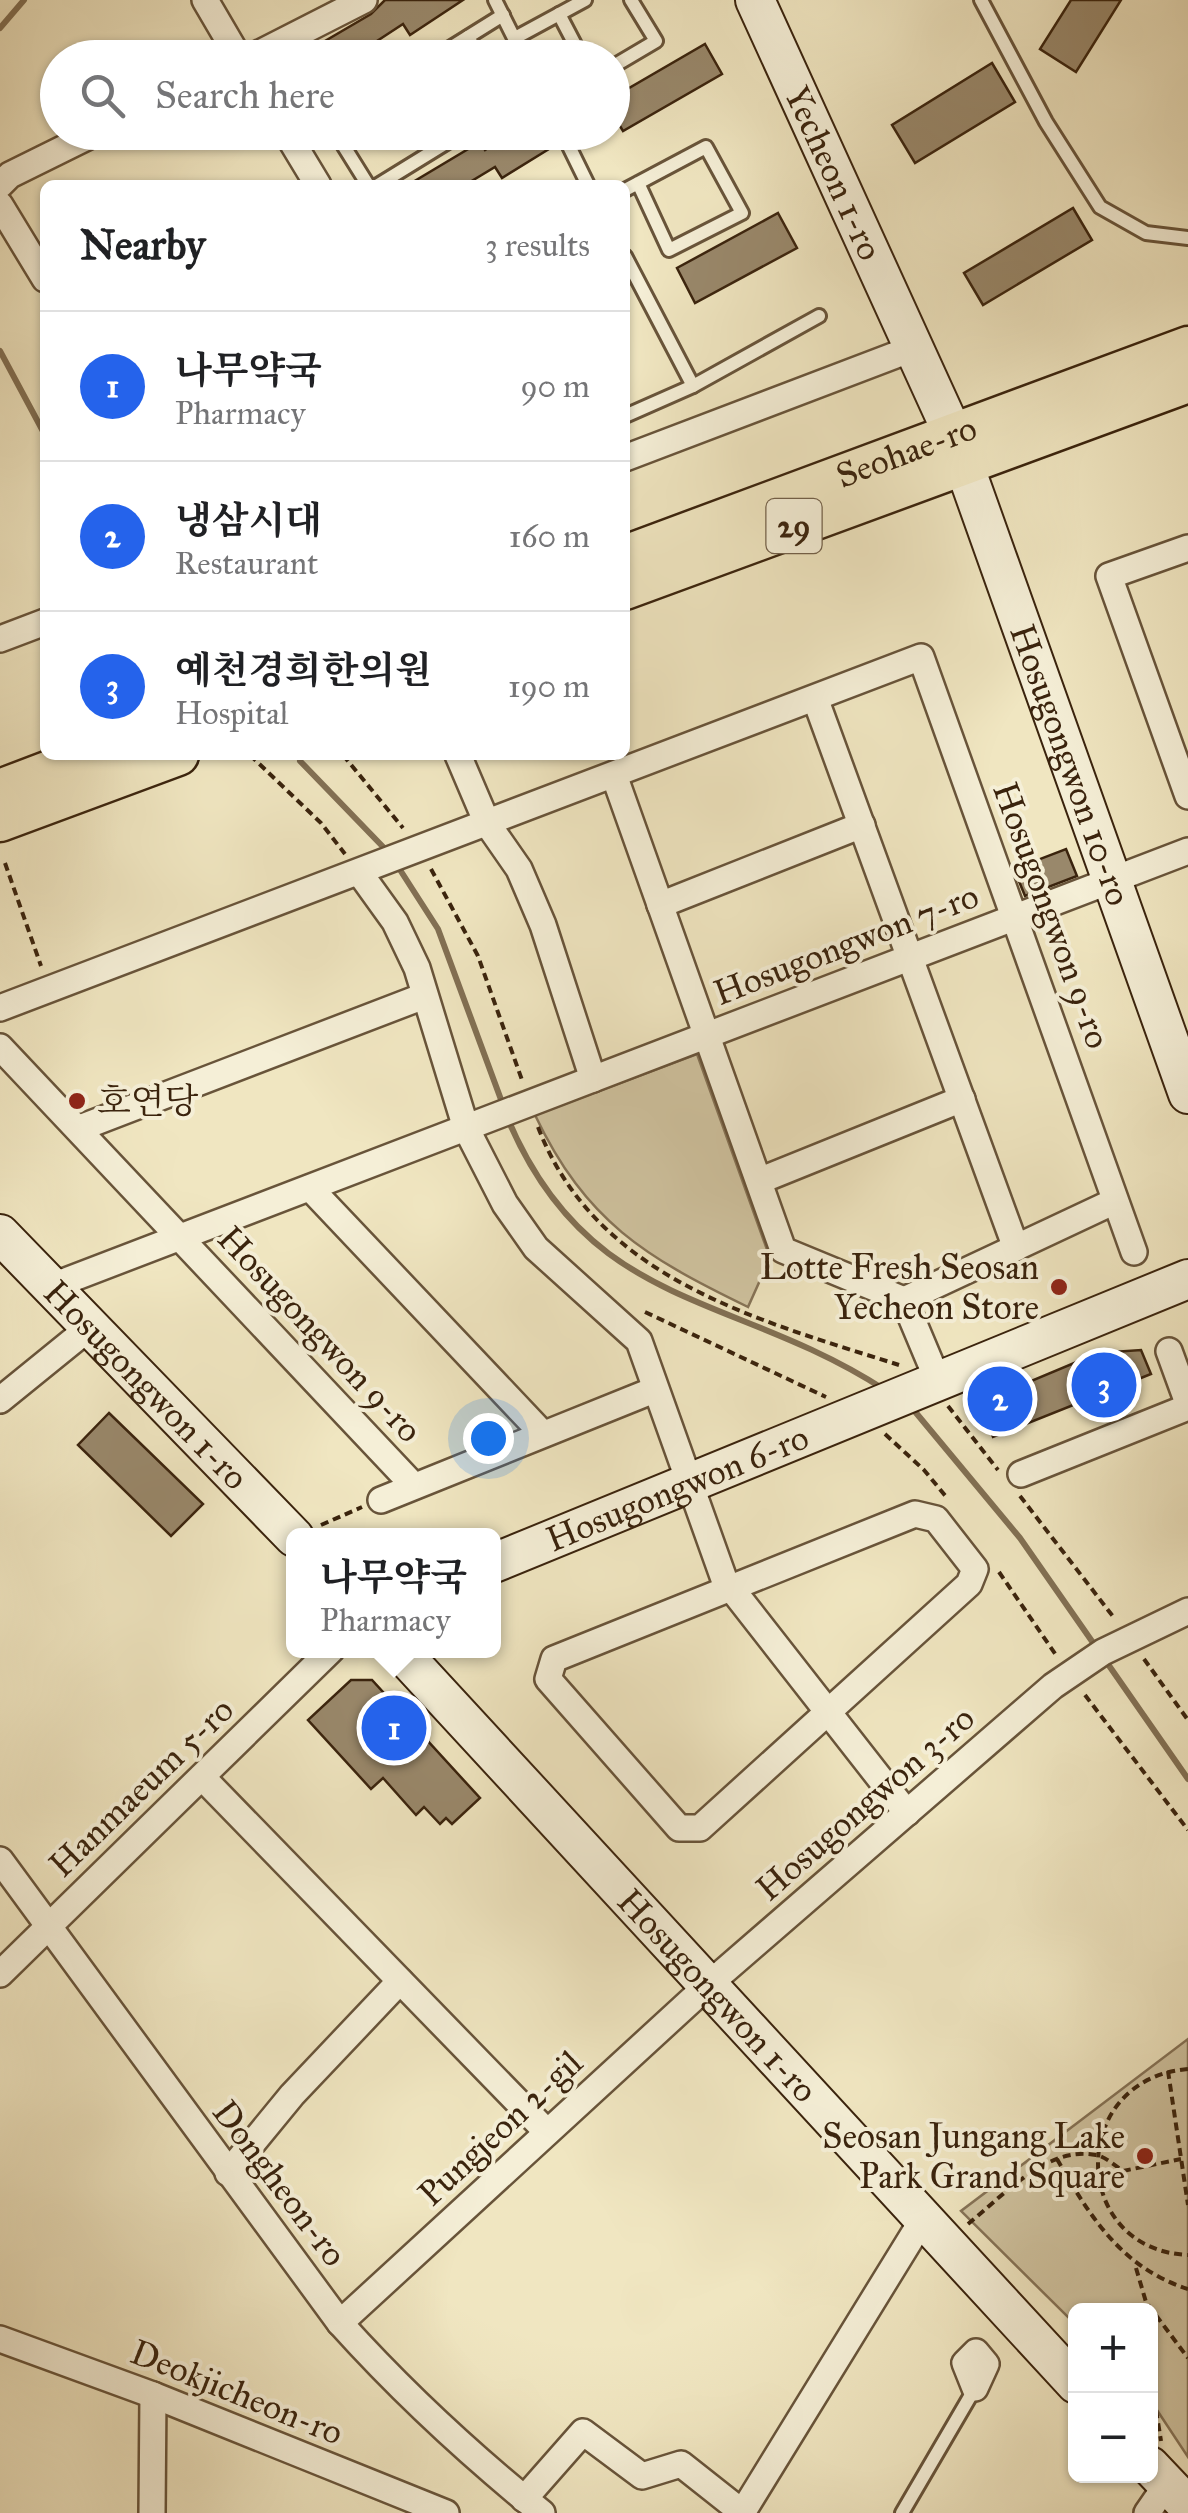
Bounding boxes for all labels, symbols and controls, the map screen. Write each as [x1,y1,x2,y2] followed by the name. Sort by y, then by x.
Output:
[40,40,630,150] search box
[75,68,130,123] icon: search
[155,72,335,118] text: Search here
[775,79,892,267] street label: Yecheon 1-ro
[80,219,205,271] text: Nearby
[485,226,590,265] text: 3 results
[175,347,322,393] text: 나무약국
[106,367,119,406] text: 1
[520,367,590,406] text: 90 m
[175,394,306,433] text: Pharmacy
[830,406,983,498] street label: Seohae-ro
[175,497,322,543] text: 냉삼시대
[766,499,822,553] road number: 29
[105,517,120,556] text: 2
[509,517,590,556] text: 160 m
[175,544,318,583] text: Restaurant
[1000,618,1140,911] street label: Hosugongwon 10-ro
[175,647,432,693] text: 예천경희한의원
[106,667,119,706] text: 3
[508,667,590,706] text: 190 m
[175,694,288,733] text: Hospital
[983,776,1120,1054] street label: Hosugongwon 9-ro
[708,874,985,1015] street label: Hosugongwon 7-ro
[97,1080,199,1123] place label: 호연당
[66,1090,88,1112] marker: 호연당
[208,1217,431,1451] street label: Hosugongwon 9-ro
[760,1246,1039,1329] place label: Lotte Fresh Seosan Yecheon Store
[35,1271,257,1499] street label: Hosugongwon 1-ro
[1048,1276,1070,1298] marker: Lotte Fresh Seosan Yecheon Store
[1072,1348,1136,1422] pin: 3
[968,1362,1032,1436] pin: 2
[463,1413,514,1464] your location
[540,1416,815,1561] street label: Hosugongwon 6-ro
[286,1528,501,1658] popup
[320,1554,467,1600] text: 나무약국
[320,1601,451,1640] text: Pharmacy
[40,1689,243,1886] street label: Hanmaeum 5-ro
[362,1690,426,1766] pin: 1
[747,1697,983,1910] street label: Hosugongwon 3-ro
[608,1880,826,2112] street label: Hosugongwon 1-ro
[409,2041,592,2215] street label: Pungjeon 2-gil
[203,2092,356,2275] street label: Dongheon-ro
[822,2115,1125,2198] place label: Seosan Jungang Lake Park Grand Square
[1134,2145,1156,2167] marker: Seosan Jungang Lake Park Grand Square
[1068,2303,1158,2483] map controls
[1068,2303,1158,2393] button: +
[124,2330,349,2455] street label: Deokjicheon-ro
[1068,2393,1158,2483] button: −

